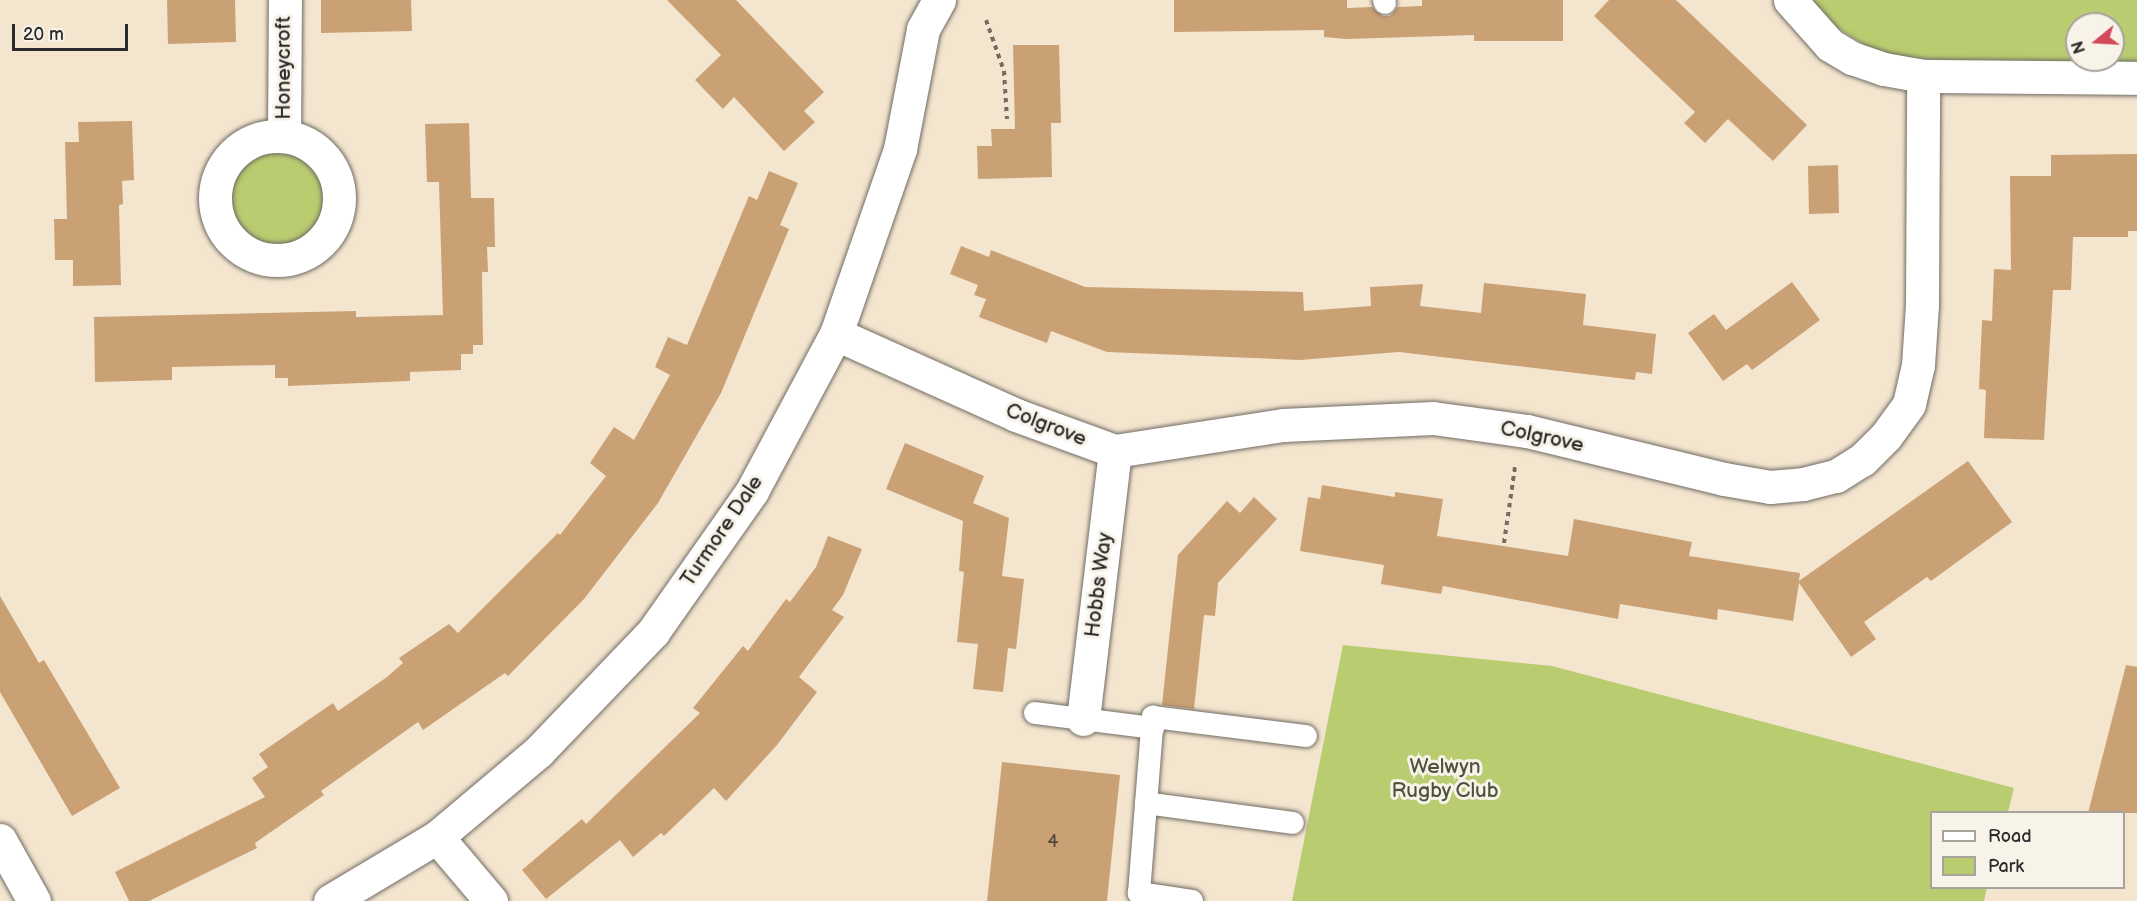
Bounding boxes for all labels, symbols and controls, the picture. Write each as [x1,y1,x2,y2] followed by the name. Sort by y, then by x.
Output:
[15,12,130,50] scale bar
[2065,12,2125,72] north arrow
[271,16,297,120] street label: Honeycroft
[23,24,64,45] text: 20 m
[2068,38,2090,56] text: N
[1002,398,1090,452] street label: Colgrove
[1498,416,1586,458] street label: Colgrove
[676,471,768,591] street label: Turmore Dale
[1080,531,1118,639] street label: Hobbs Way
[1391,754,1499,804] park label: Welwyn Rugby Club
[1930,811,2125,889] legend
[1988,826,2032,847] text: Road
[1048,831,1058,853] house number: 4
[1988,856,2024,877] text: Park

